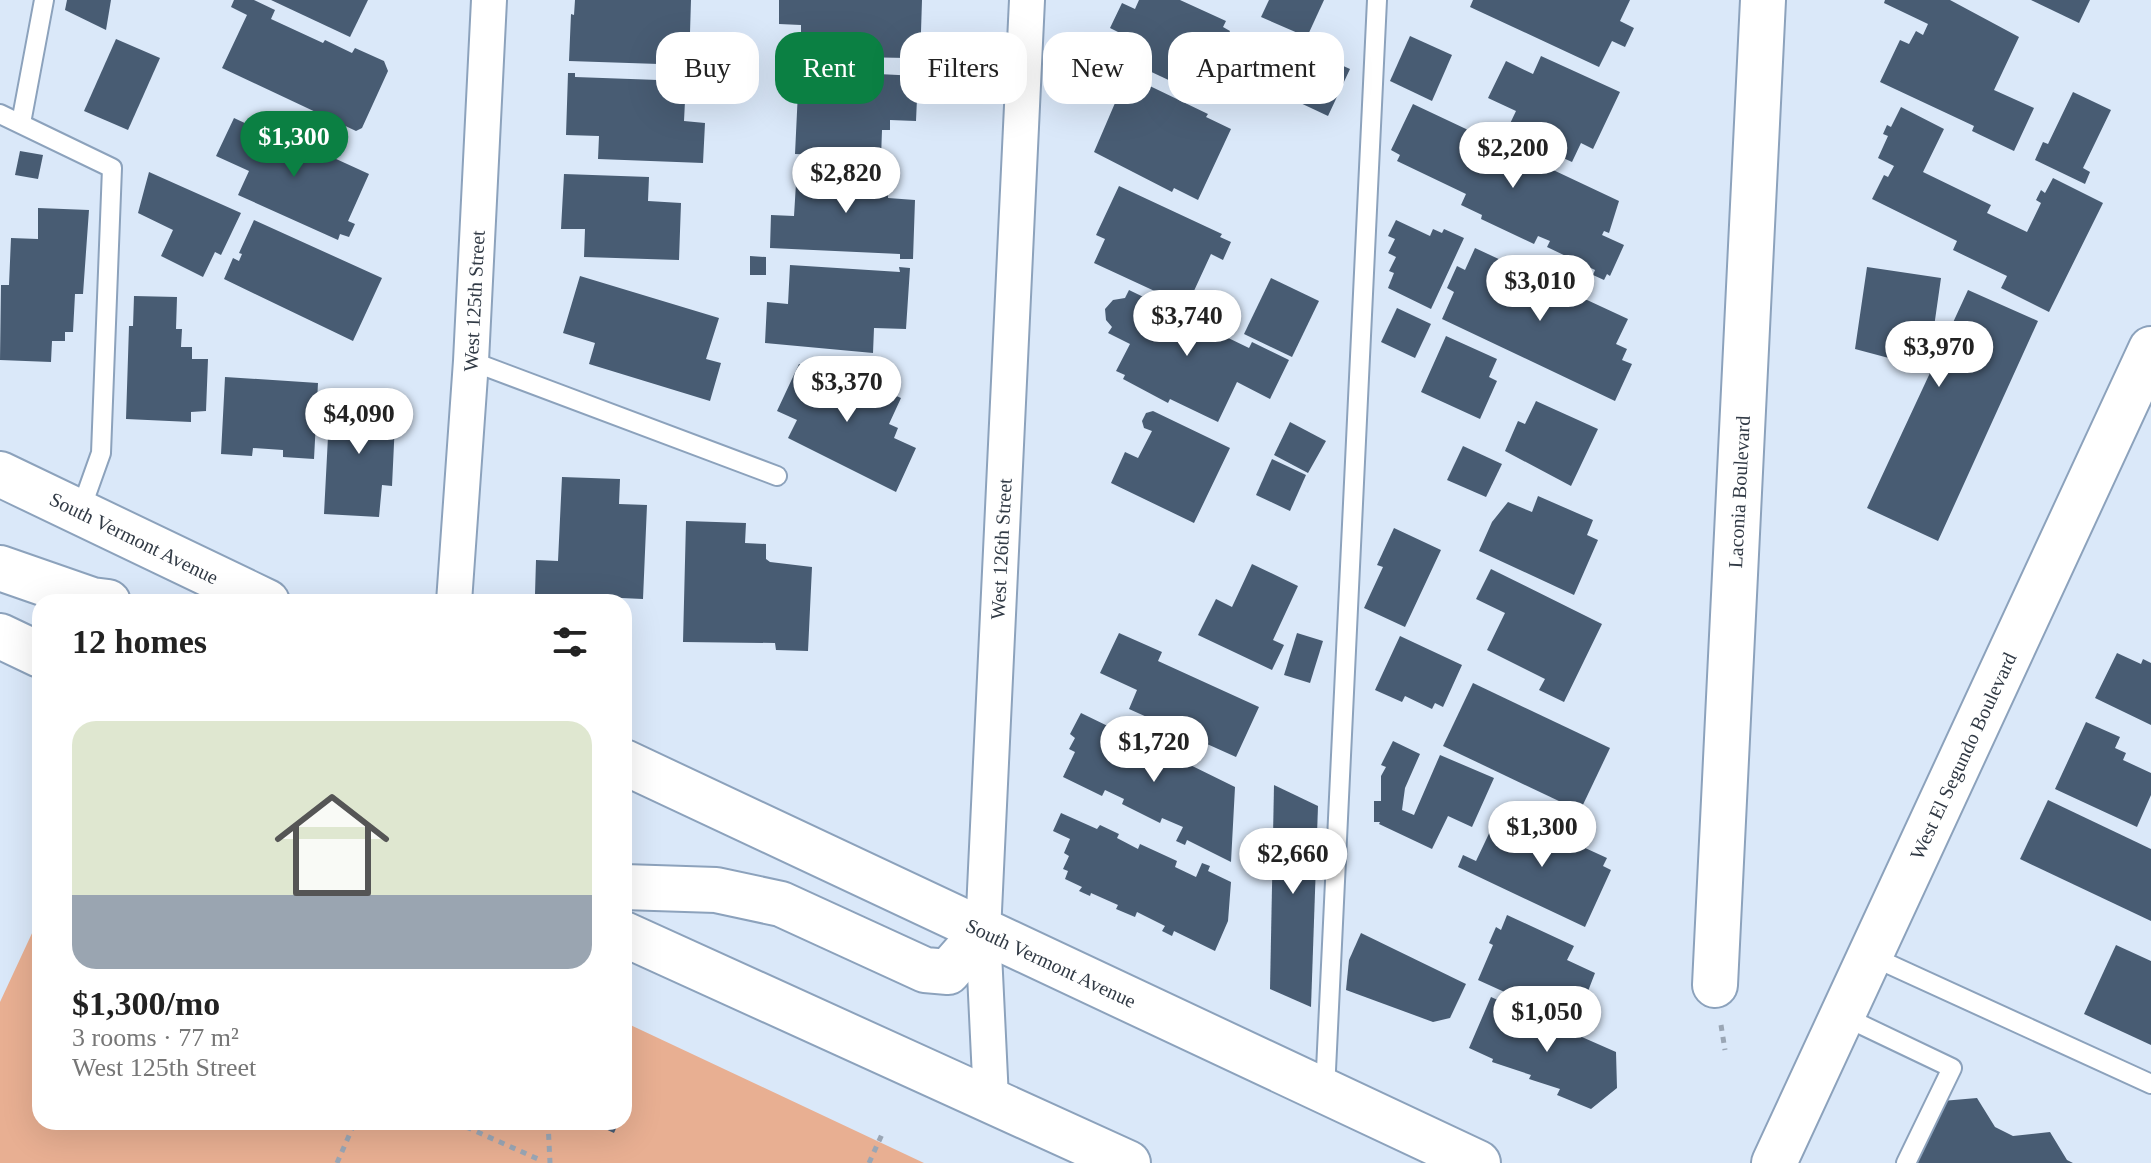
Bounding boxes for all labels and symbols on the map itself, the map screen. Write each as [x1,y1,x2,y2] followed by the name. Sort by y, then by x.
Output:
[229,111,359,179] pin: $1,300
[1448,122,1578,190] pin: $2,200
[781,147,911,215] pin: $2,820
[459,229,489,372] street label: West 125th Street
[1475,255,1605,323] pin: $3,010
[1122,290,1252,358] pin: $3,740
[1874,321,2004,389] pin: $3,970
[782,356,912,424] pin: $3,370
[294,388,424,456] pin: $4,090
[1724,415,1754,569] street label: Laconia Boulevard
[986,477,1016,620] street label: West 126th Street
[46,488,222,588] street label: South Vermont Avenue
[1905,649,2022,863] street label: West El Segundo Boulevard
[1089,716,1219,784] pin: $1,720
[1477,801,1607,869] pin: $1,300
[1228,828,1358,896] pin: $2,660
[963,914,1140,1012] street label: South Vermont Avenue
[1482,986,1612,1054] pin: $1,050

